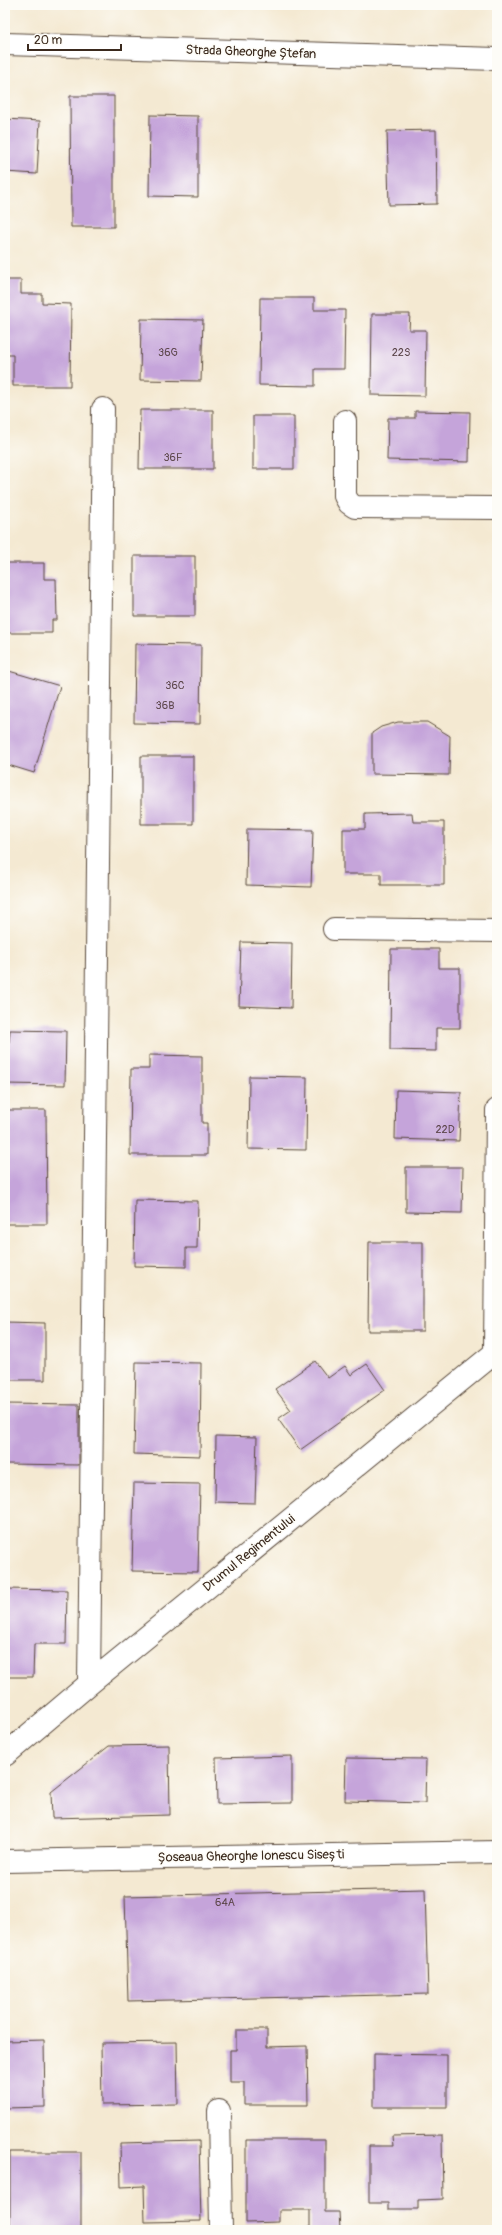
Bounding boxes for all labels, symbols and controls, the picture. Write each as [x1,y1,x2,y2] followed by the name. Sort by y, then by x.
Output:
[28,26,121,52] scale bar
[34,33,63,48] text: 20 m
[185,42,317,62] street label: Strada Gheorghe Ștefan
[158,346,178,359] house number: 36G
[392,346,410,359] house number: 22S
[163,451,183,464] house number: 36F
[165,679,185,692] house number: 36C
[156,699,174,712] house number: 36B
[435,1123,455,1136] house number: 22D
[200,1511,298,1595] street label: Drumul Regimentului
[158,1846,344,1866] street label: Șoseaua Gheorghe Ionescu Sisești
[215,1896,235,1909] house number: 64A

